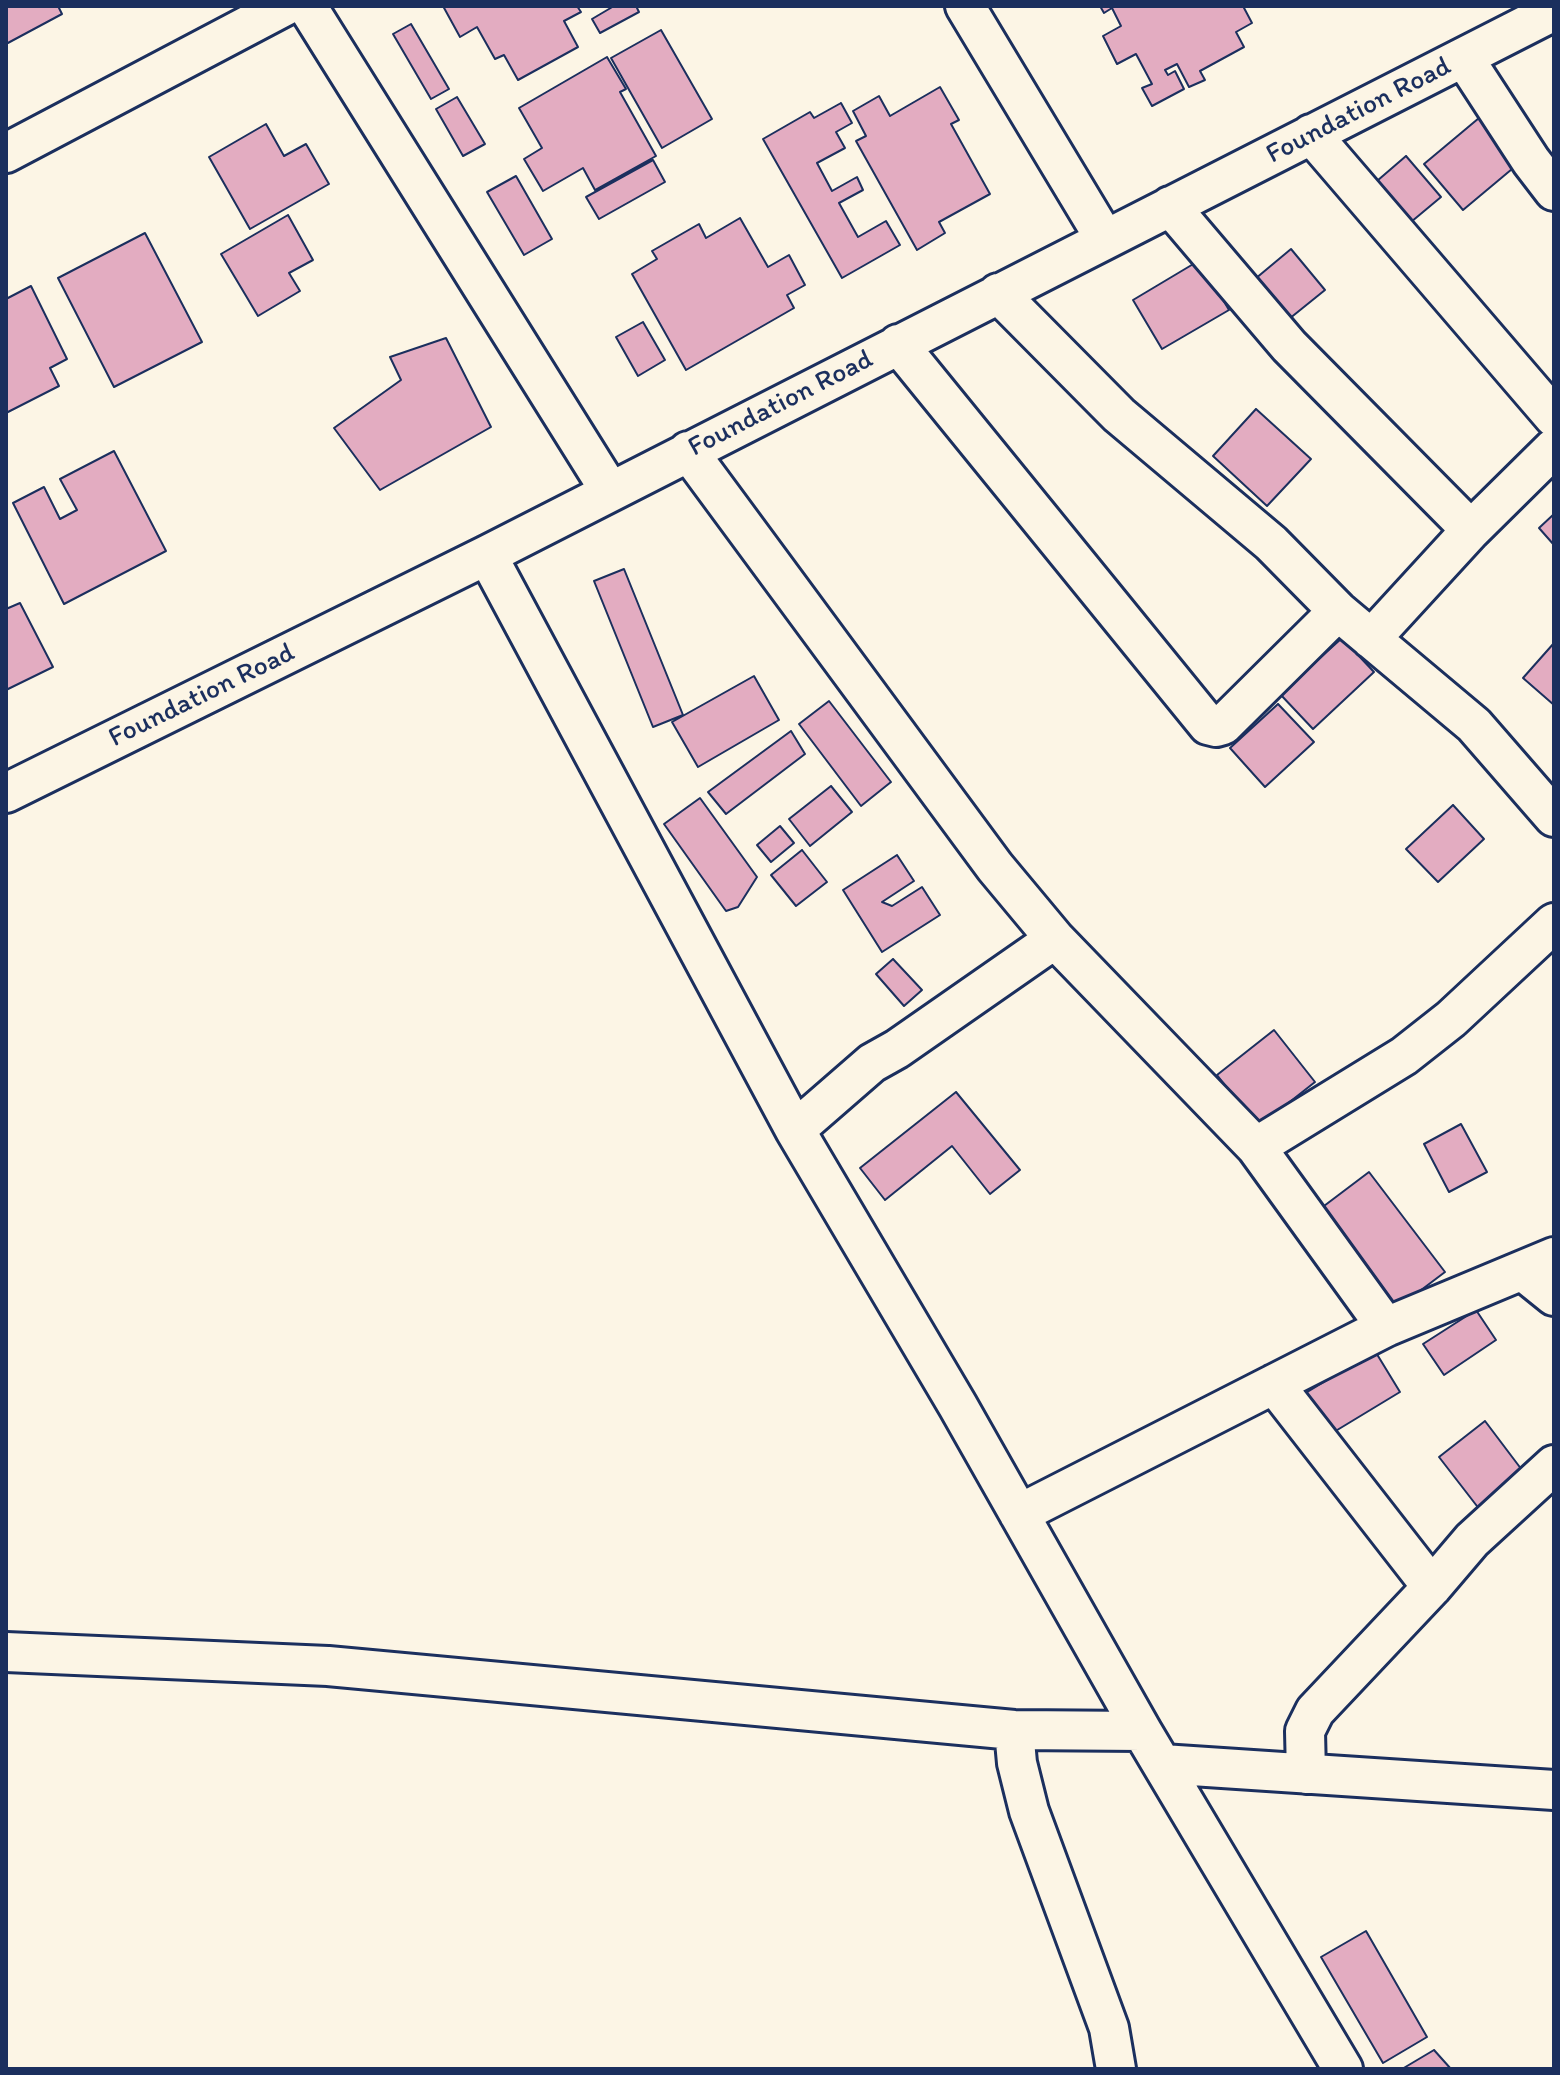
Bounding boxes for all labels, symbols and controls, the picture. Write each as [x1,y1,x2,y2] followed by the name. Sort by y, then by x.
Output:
[1261,50,1457,172] street label: Foundation Road
[683,343,879,465] street label: Foundation Road
[104,636,300,756] street label: Foundation Road

